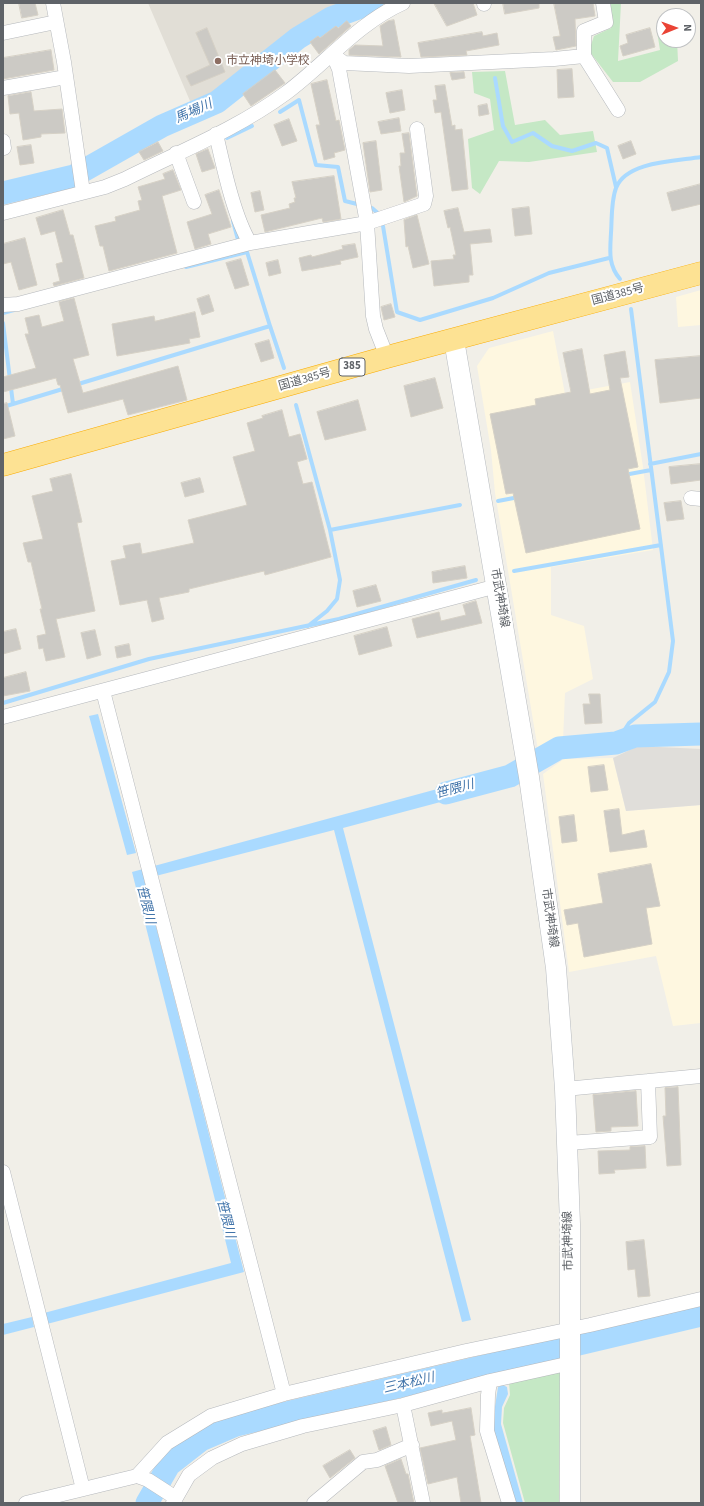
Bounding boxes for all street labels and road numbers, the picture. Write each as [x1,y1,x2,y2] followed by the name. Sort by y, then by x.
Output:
[590,281,646,309] street label: 国道385号
[339,358,365,376] road number: 385
[277,366,333,394] street label: 国道385号
[487,567,511,629] street label: 市武神埼線
[538,887,560,949] street label: 市武神埼線
[561,1211,577,1271] street label: 市武神埼線

